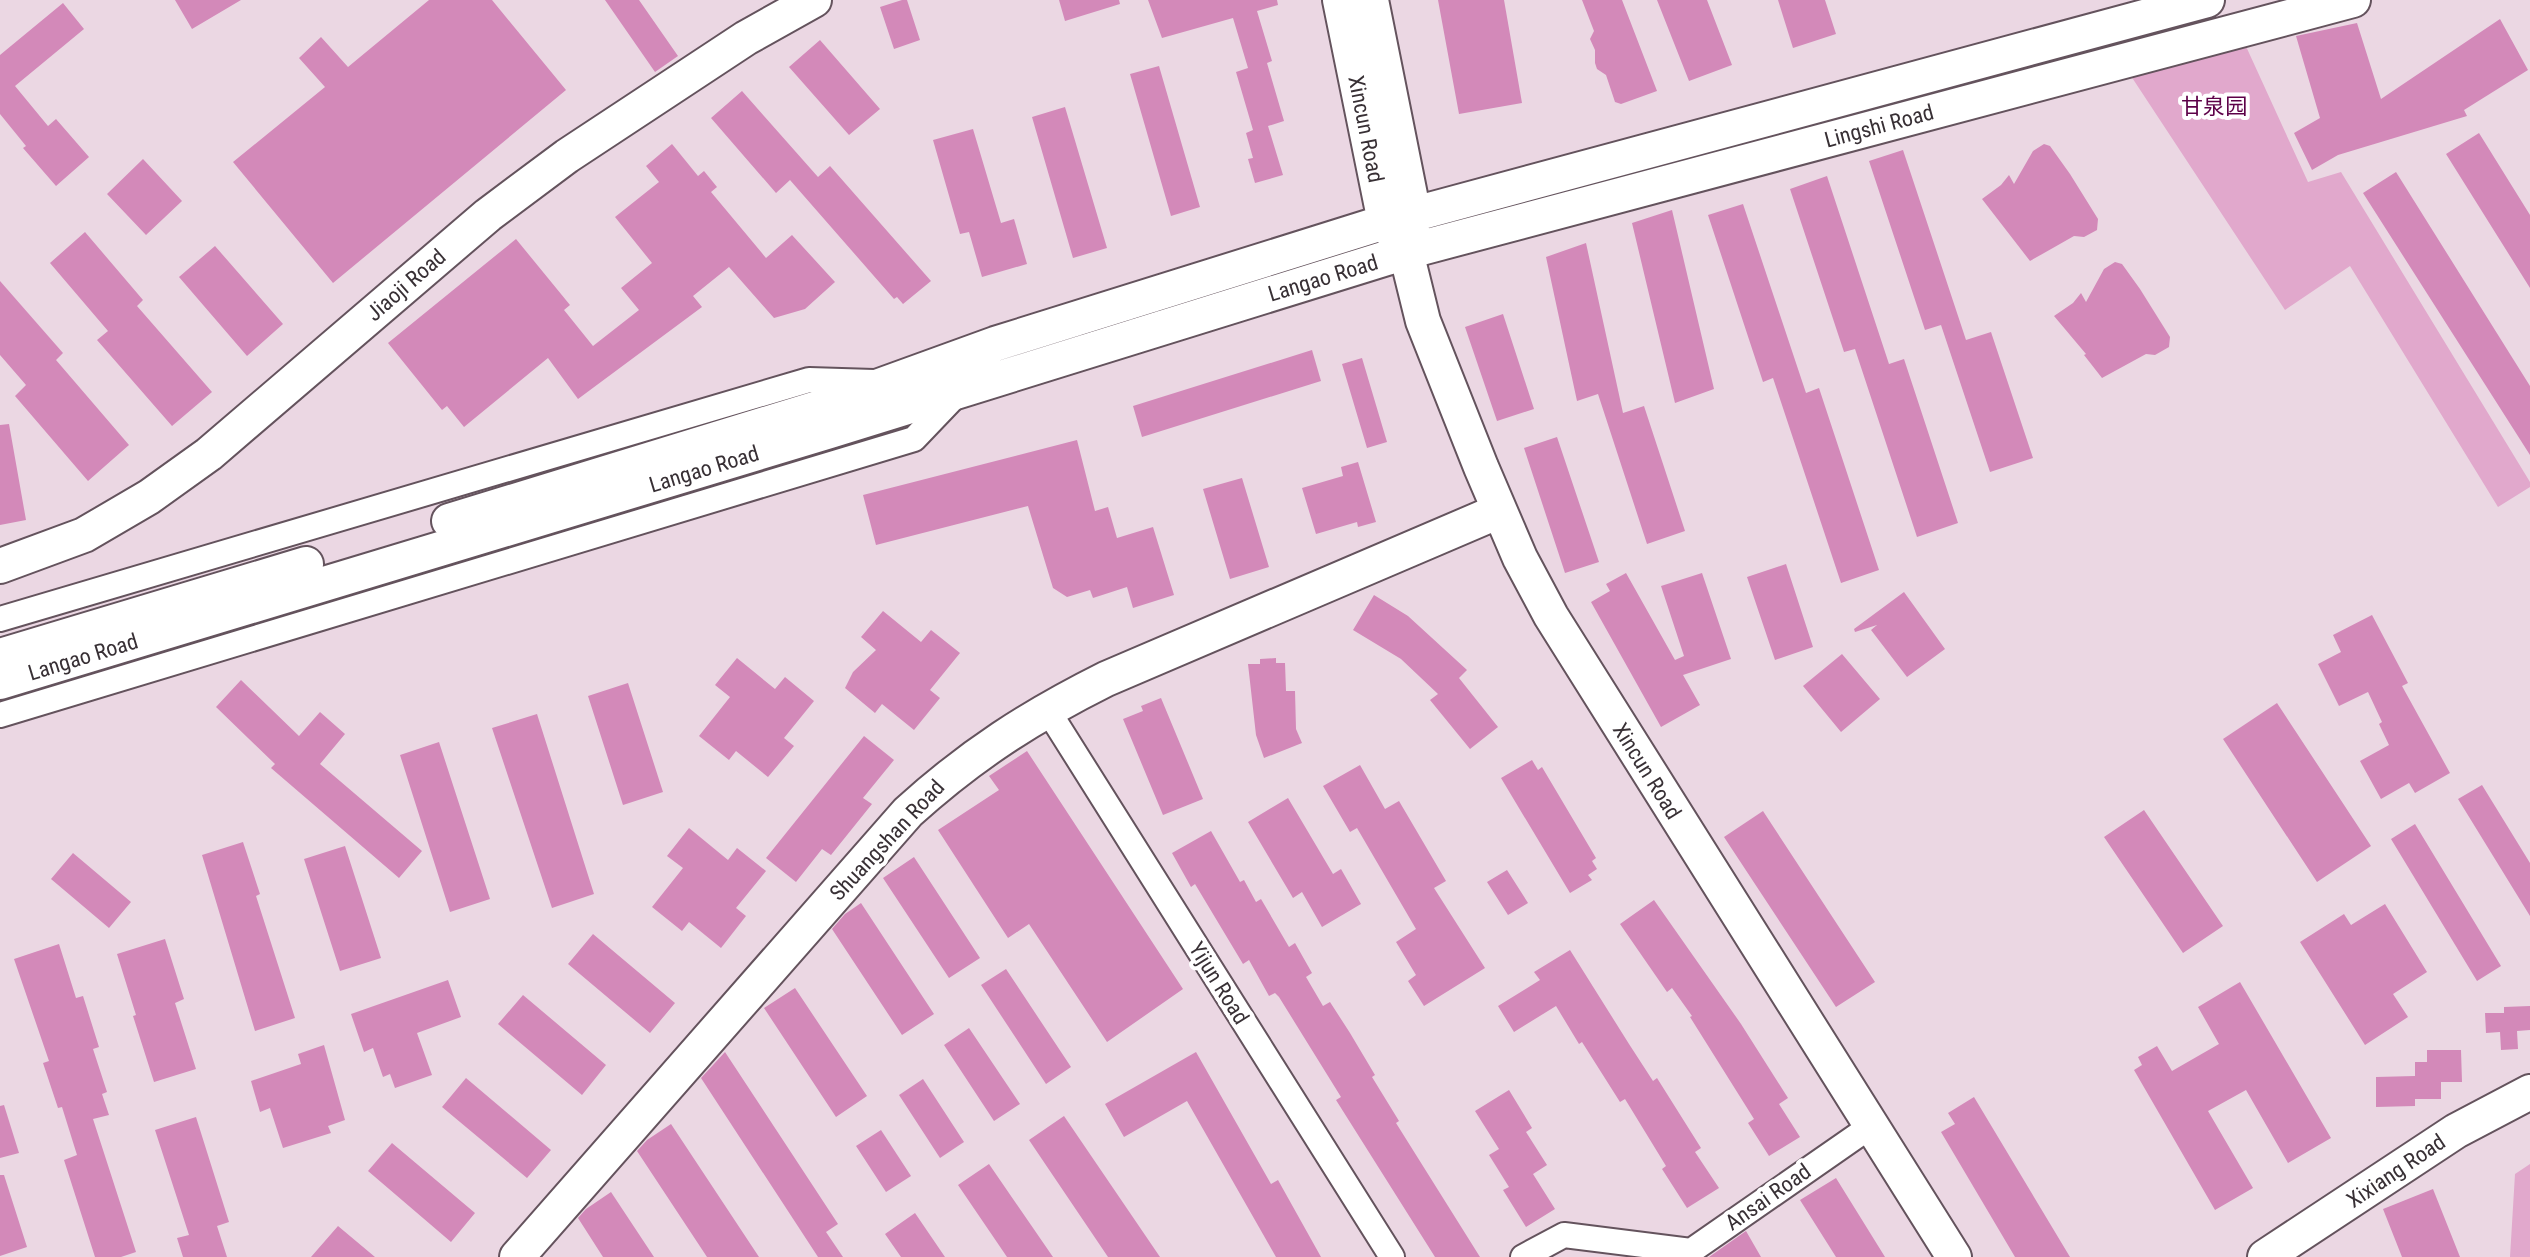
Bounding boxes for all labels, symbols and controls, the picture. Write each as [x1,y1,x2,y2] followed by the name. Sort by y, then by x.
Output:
[1343,73,1389,185] street label: Xincun Road
[2181,94,2247,119] park label: 甘泉园
[1822,99,1936,153] street label: Lingshi Road
[361,244,451,326] street label: Jiaoji Road
[1265,249,1381,307] street label: Langao Road
[646,440,762,498] street label: Langao Road
[25,628,141,686] street label: Langao Road
[1608,718,1686,824] street label: Xincun Road
[825,775,949,905] street label: Shuangshan Road
[1184,937,1254,1029] street label: Yijun Road
[2342,1129,2450,1213] street label: Xixiang Road
[1721,1159,1815,1235] street label: Ansai Road

